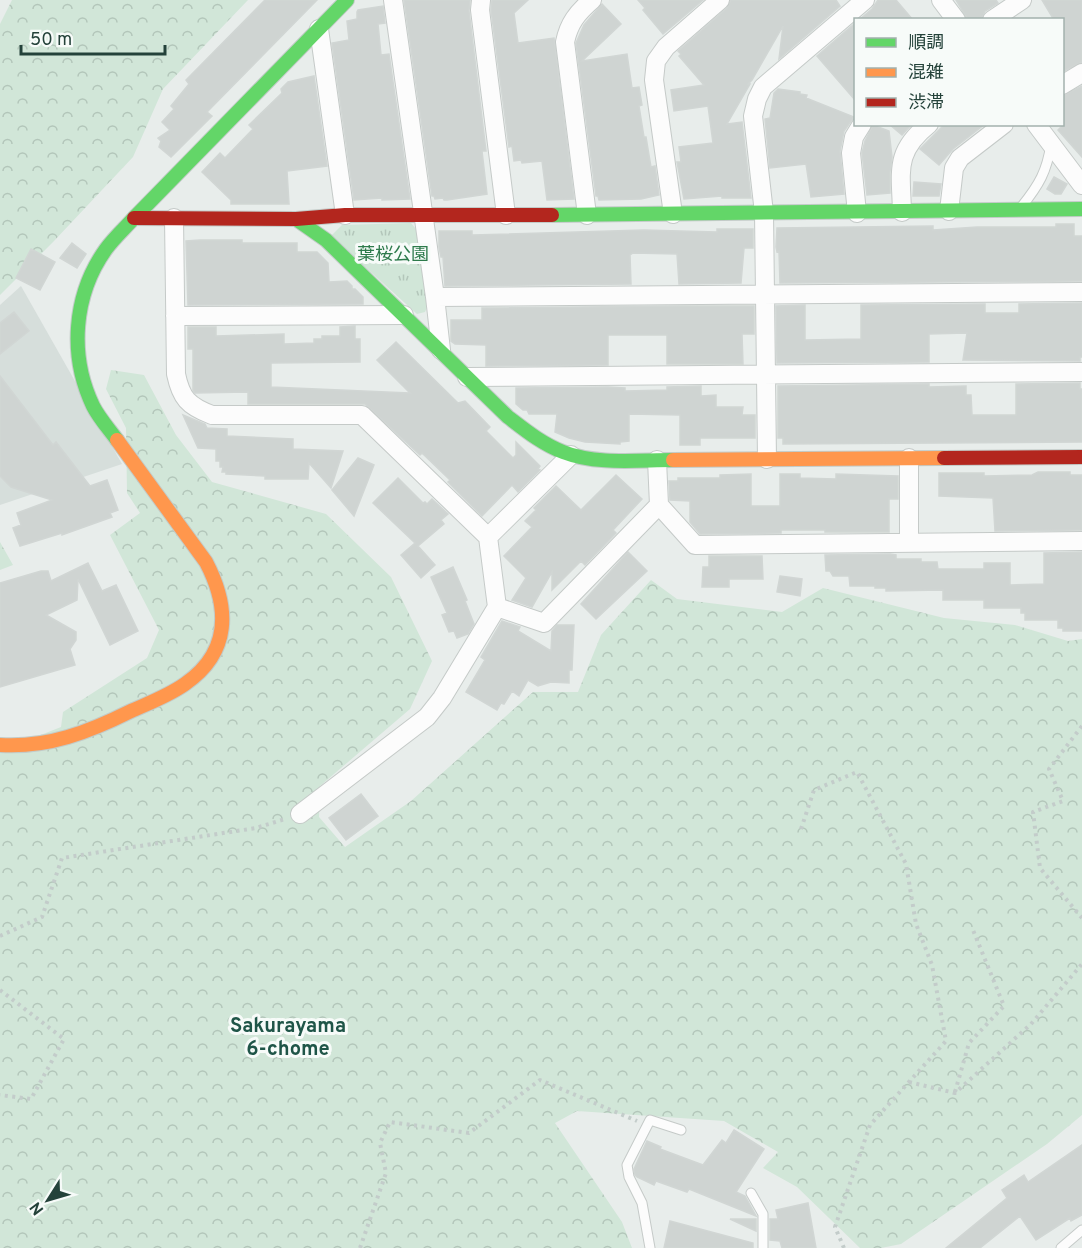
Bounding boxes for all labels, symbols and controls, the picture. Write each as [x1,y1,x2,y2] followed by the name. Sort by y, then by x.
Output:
[21,18,165,56] scale bar
[854,18,1064,126] legend
[30,29,72,52] text: 50 m
[908,32,944,55] text: 順調
[908,62,944,85] text: 混雑
[908,92,944,115] text: 渋滞
[357,244,429,267] park label: 葉桜公園
[230,1014,346,1063] district label: Sakurayama 6-chome
[18,1170,78,1230] north arrow
[26,1197,49,1218] text: N

